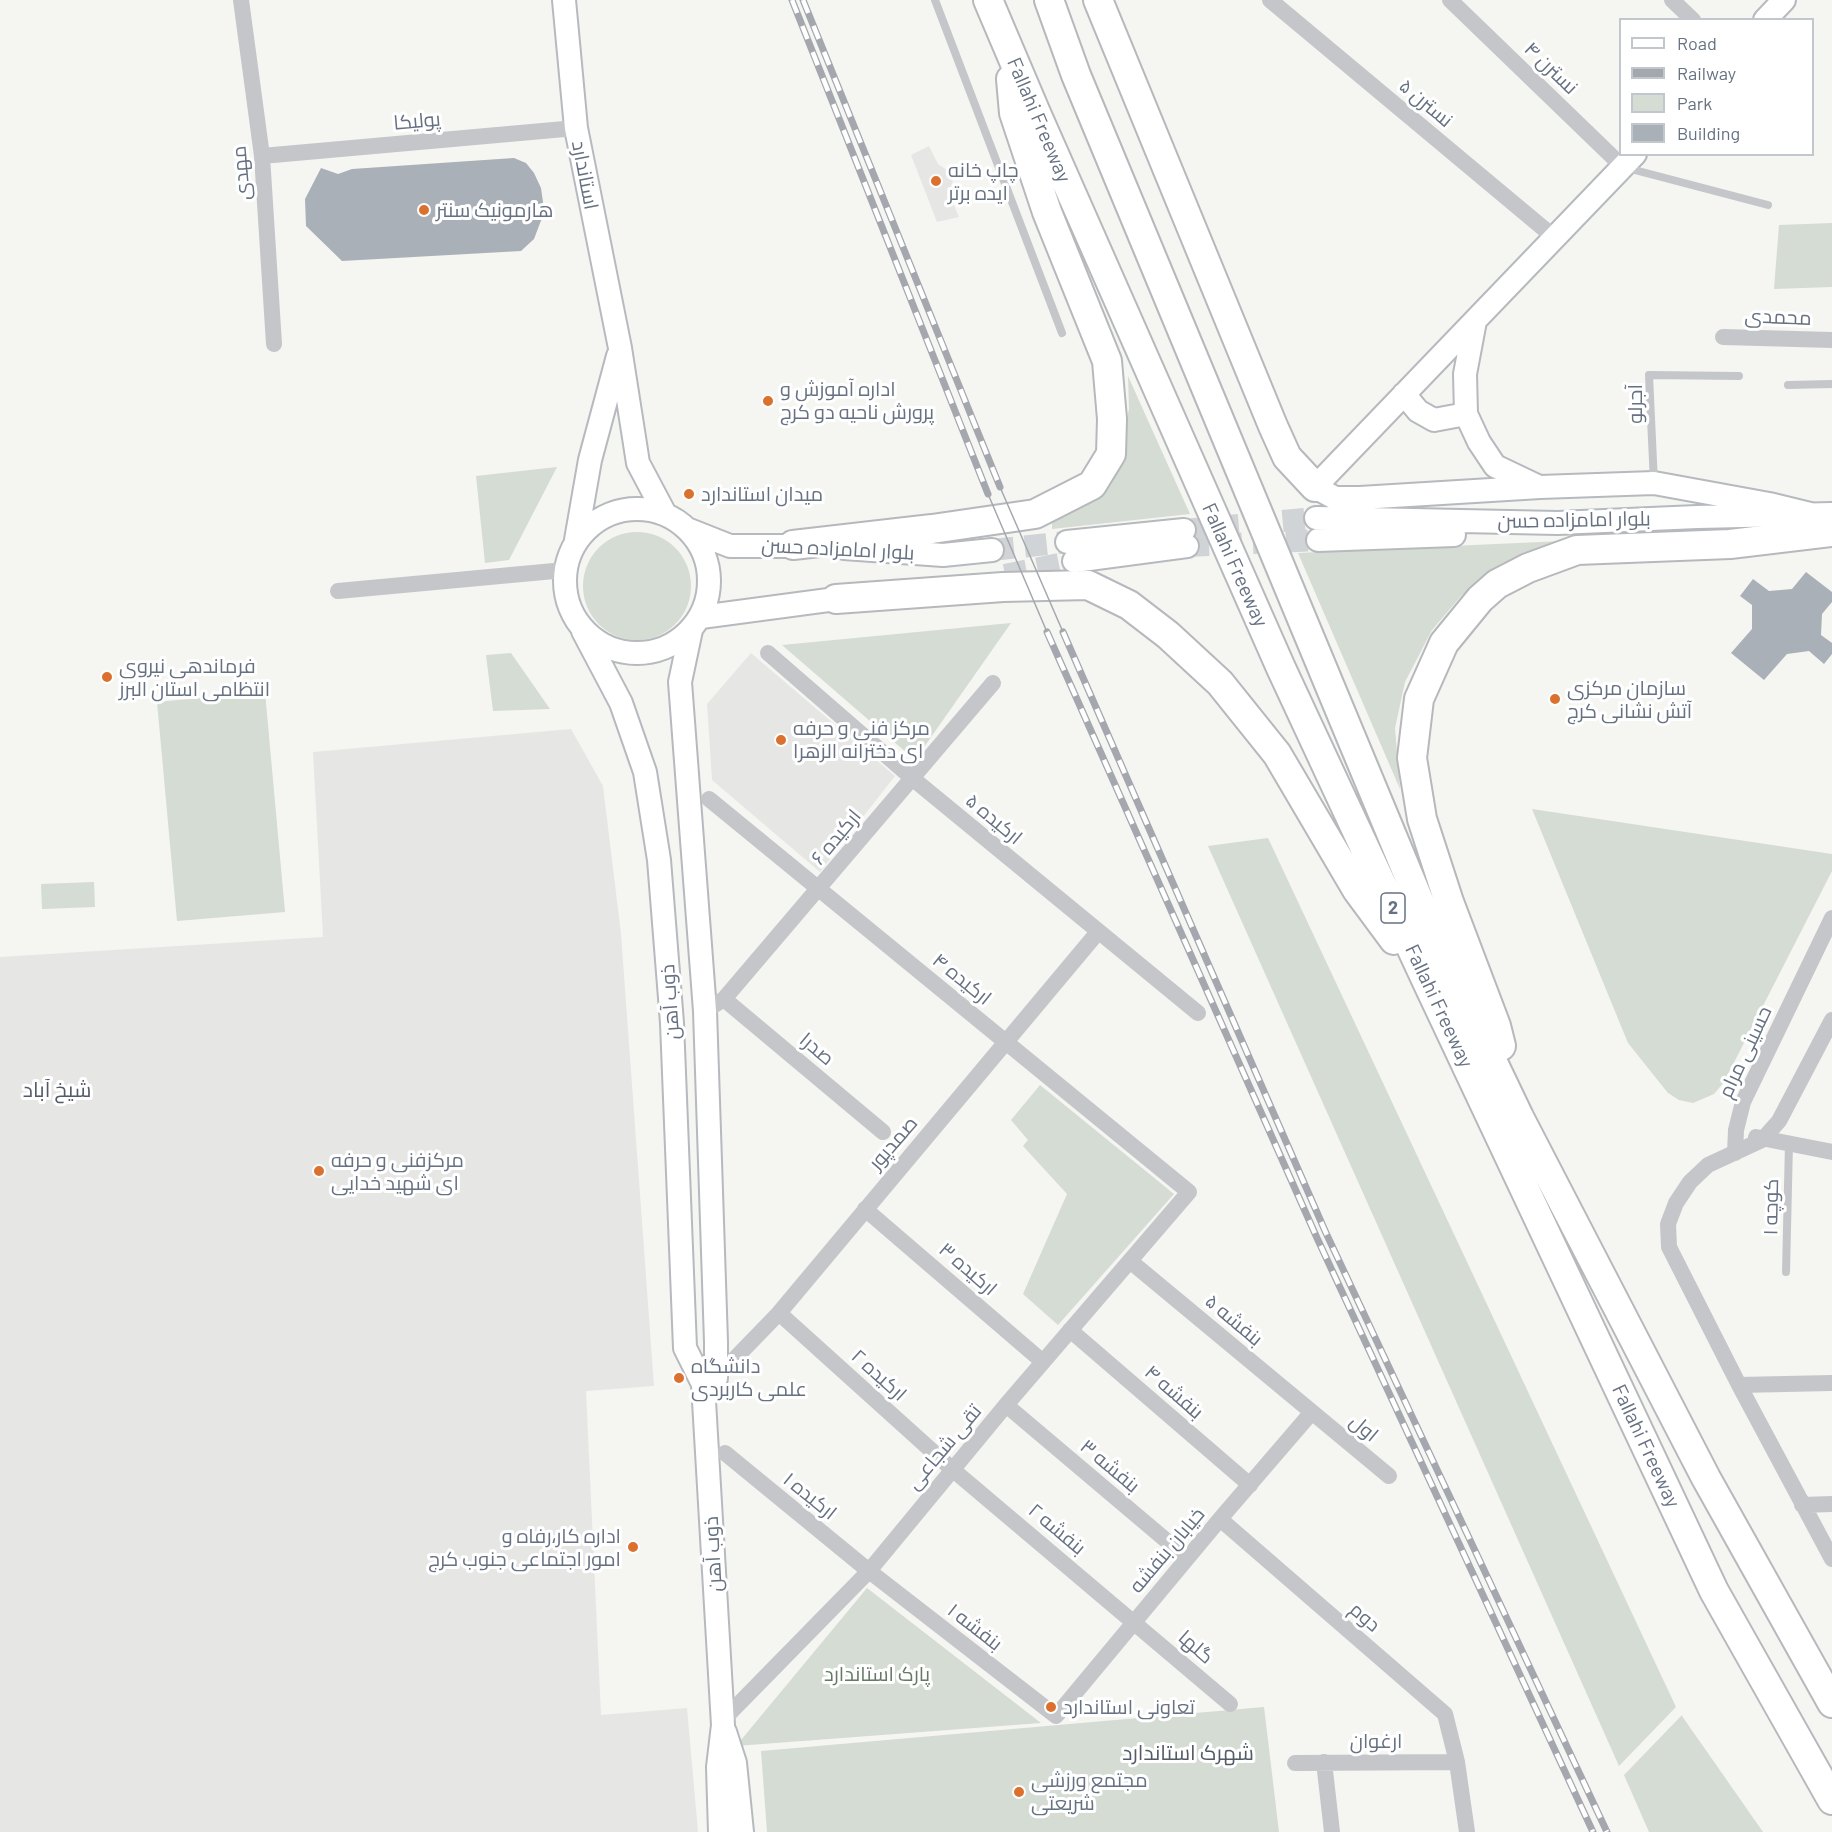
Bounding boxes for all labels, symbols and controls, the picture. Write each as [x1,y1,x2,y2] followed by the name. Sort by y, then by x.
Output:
[1619,18,1814,156] legend
[1677,32,1717,54] text: Road
[1519,37,1583,99] street label: نسترن ۴
[1002,54,1076,186] street label: Fallahi Freeway
[1677,62,1736,84] text: Railway
[1394,74,1458,132] street label: نسترن ۵
[1677,92,1712,114] text: Park
[392,107,442,135] street label: پولیکا
[1677,122,1740,144] text: Building
[567,138,603,212] street label: استاندارد
[227,145,255,201] street label: مهدی
[948,158,1019,205] place label: چاپ خانه ایده برتر
[929,174,943,188] marker: چاپ خانه ایده برتر
[436,198,553,222] place label: هارمونیک سنتر
[417,203,431,217] marker: هارمونیک سنتر
[1744,304,1812,330] street label: محمدی
[780,377,934,424] place label: اداره آموزش و پرورش ناحیه دو کرج
[1623,384,1647,424] street label: آجرلو
[761,394,775,408] marker: اداره آموزش و پرورش ناحیه دو کرج
[701,482,823,506] place label: میدان استاندارد
[682,487,696,501] marker: میدان استاندارد
[1197,499,1273,631] street label: Fallahi Freeway
[1497,507,1651,533] street label: بلوار امامزاده حسن
[761,533,915,565] street label: بلوار امامزاده حسن
[119,654,270,701] place label: فرماندهی نیروی انتظامی استان البرز
[100,670,114,684] marker: فرماندهی نیروی انتظامی استان البرز
[1567,676,1692,723] place label: سازمان مرکزی آتش نشانی کرج
[1548,692,1562,706] marker: سازمان مرکزی آتش نشانی کرج
[793,716,930,763] place label: مرکز فنی و حرفه ای دخترانه الزهرا
[774,733,788,747] marker: مرکز فنی و حرفه ای دخترانه الزهرا
[961,788,1027,850] street label: ارکیده ۵
[806,804,866,870] street label: ارکیده ۶
[1381,893,1405,923] road number: 2
[1400,941,1478,1071] street label: Fallahi Freeway
[928,948,996,1010] street label: ارکیده ۴
[655,963,685,1041] street label: ذوب آهن
[1713,1002,1777,1102] street label: حسینی مرام
[795,1028,839,1070] street label: صدرا
[23,1077,91,1103] district label: شیخ آباد
[863,1111,923,1175] street label: صمدپور
[331,1148,464,1195] place label: مرکزفنی و حرفه ای شهید خدایی
[312,1164,326,1178] marker: مرکزفنی و حرفه ای شهید خدایی
[1759,1178,1783,1236] street label: کوچه ۱
[934,1237,1002,1301] street label: ارکیده ۳
[1200,1289,1268,1351] street label: بنفشه ۵
[846,1344,912,1406] street label: ارکیده ۲
[691,1354,807,1401] place label: دانشگاه علمی کاربردی
[1140,1360,1208,1424] street label: بنفشه ۴
[672,1371,686,1385] marker: دانشگاه علمی کاربردی
[1607,1381,1685,1511] street label: Fallahi Freeway
[901,1400,987,1494] street label: تقی شجاعی
[1345,1409,1383,1447] street label: اول
[1075,1434,1145,1498] street label: بنفشه ۳
[779,1467,841,1525] street label: ارکیده ۱
[1024,1498,1090,1560] street label: بنفشه ۲
[1124,1502,1210,1598] street label: خیابان بنفشه
[699,1516,727,1592] street label: ذوب آهن
[428,1524,621,1571] place label: اداره کار،رفاه و امور اجتماعی جنوب کرج
[626,1540,640,1554] marker: اداره کار،رفاه و امور اجتماعی جنوب کرج
[1345,1597,1385,1637] street label: دوم
[943,1598,1007,1656] street label: بنفشه ۱
[1174,1625,1218,1669] street label: گلها
[824,1662,930,1686] park label: پارک استاندارد
[1063,1695,1195,1719] place label: تعاونی استاندارد
[1044,1700,1058,1714] marker: تعاونی استاندارد
[1350,1729,1402,1753] street label: ارغوان
[1122,1740,1254,1766] district label: شهرک استاندارد
[1031,1768,1148,1815] place label: مجتمع ورزشی شریعتی
[1012,1785,1026,1799] marker: مجتمع ورزشی شریعتی

